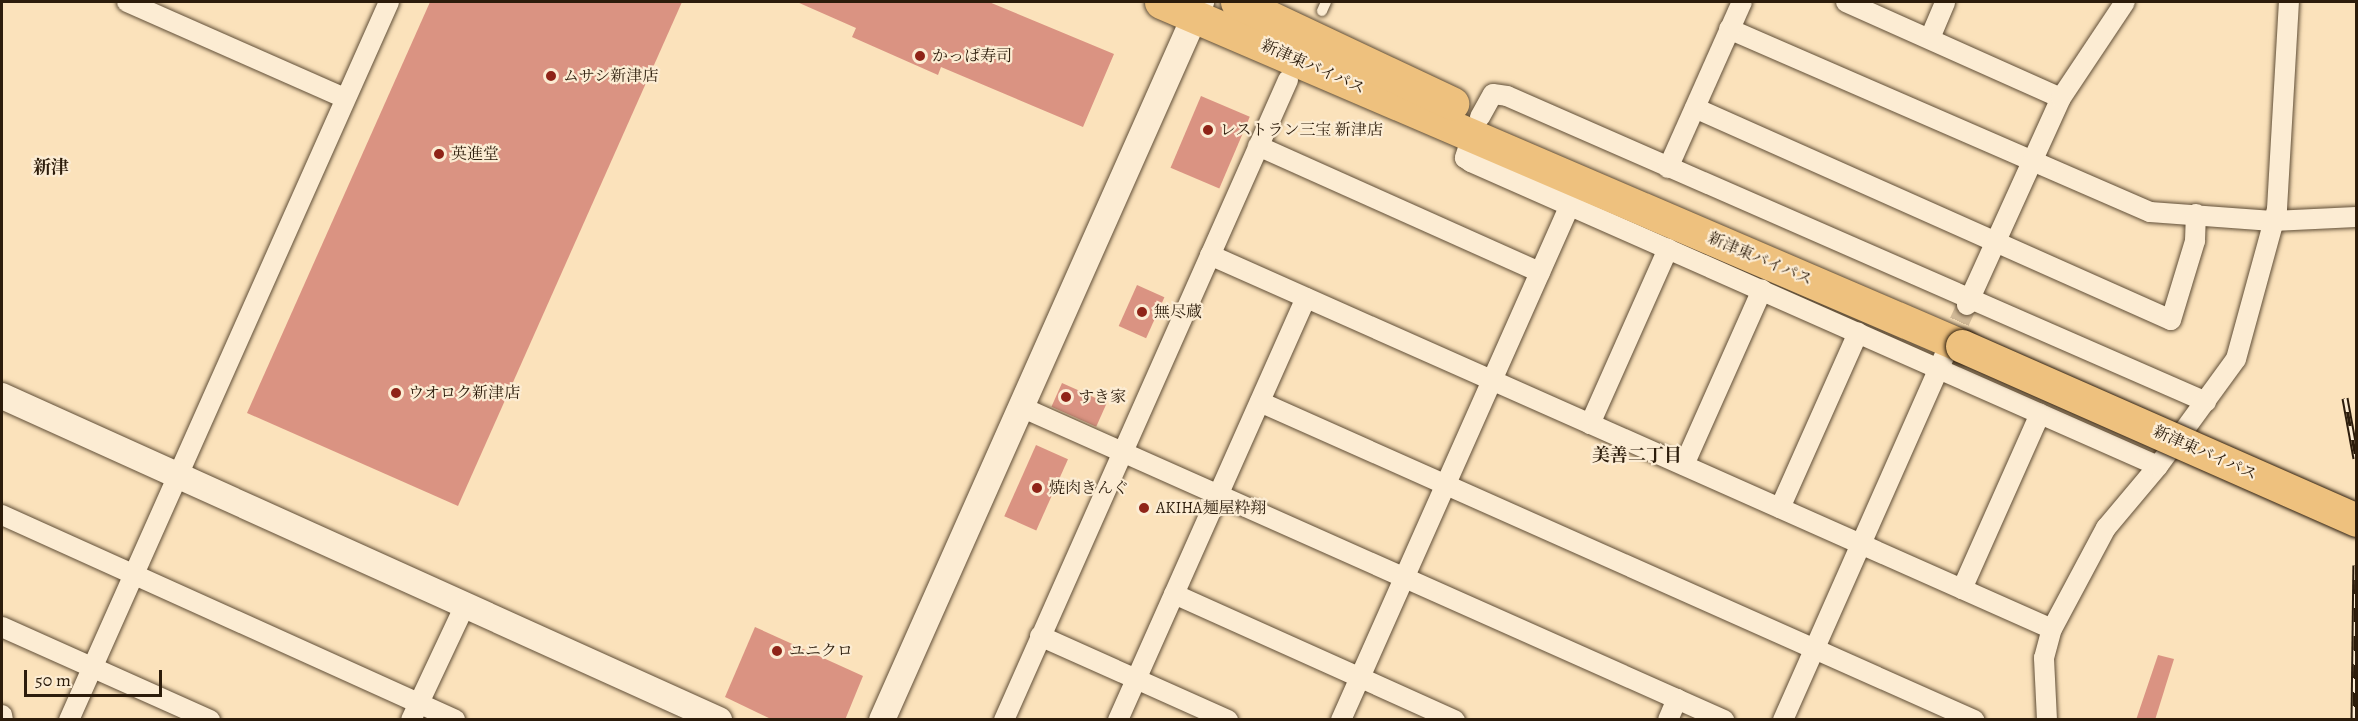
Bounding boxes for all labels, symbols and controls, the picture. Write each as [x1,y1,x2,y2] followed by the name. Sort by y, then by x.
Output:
[1258,35,1368,99] street label: 新津東バイパス
[932,46,1012,66] place label: かっぱ寿司
[913,49,927,63] marker: かっぱ寿司
[563,66,659,86] place label: ムサシ新津店
[544,69,558,83] marker: ムサシ新津店
[1220,120,1383,140] place label: レストラン三宝 新津店
[1201,123,1215,137] marker: レストラン三宝 新津店
[451,144,499,164] place label: 英進堂
[432,147,446,161] marker: 英進堂
[33,156,69,178] district label: 新津
[1705,228,1815,290] street label: 新津東バイパス
[1154,302,1202,322] place label: 無尽蔵
[1135,305,1149,319] marker: 無尽蔵
[408,383,520,403] place label: ウオロク新津店
[389,386,403,400] marker: ウオロク新津店
[1078,387,1126,407] place label: すき家
[1059,390,1073,404] marker: すき家
[2150,421,2260,485] street label: 新津東バイパス
[1592,444,1682,466] district label: 美善二丁目
[1049,478,1129,498] place label: 焼肉きんぐ
[1030,481,1044,495] marker: 焼肉きんぐ
[1156,498,1266,518] place label: AKIHA麺屋粋翔
[1137,501,1151,515] marker: AKIHA麺屋粋翔
[789,641,853,661] place label: ユニクロ
[770,644,784,658] marker: ユニクロ
[27,658,165,696] scale bar
[35,668,71,692] text: 50 m

